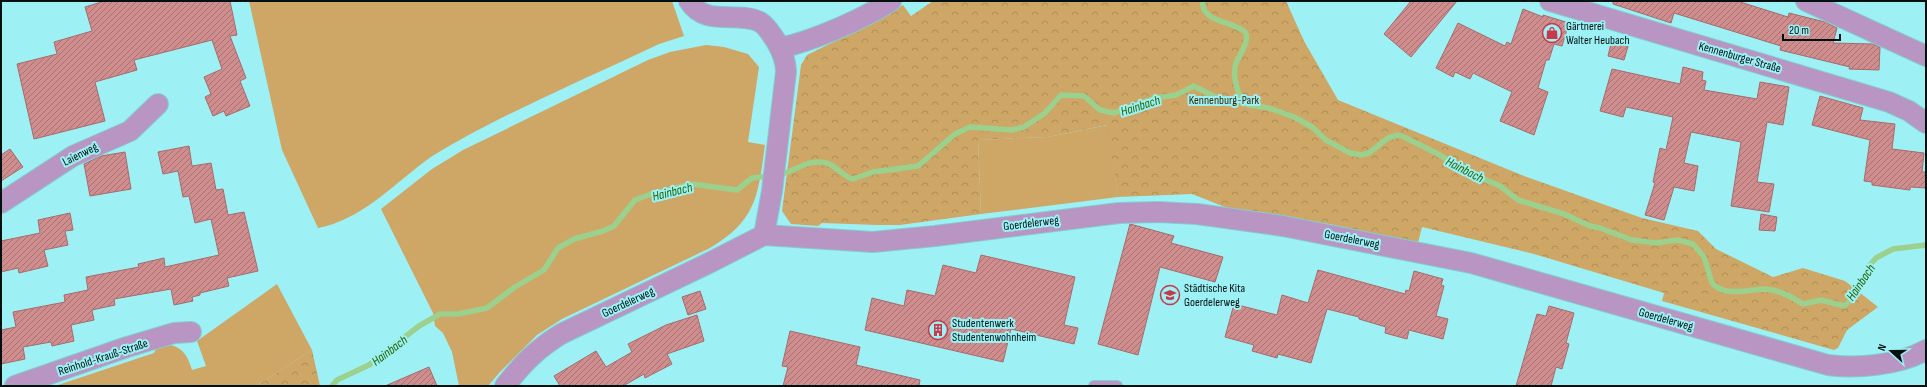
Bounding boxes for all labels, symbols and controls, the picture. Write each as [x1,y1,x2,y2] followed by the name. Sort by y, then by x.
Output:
[1783,16,1840,42] scale bar
[1566,19,1630,48] place label: Gärtnerei Walter Heubach
[1541,22,1563,44] shop icon: Gärtnerei Walter Heubach
[1789,23,1809,38] text: 20 m
[1697,39,1783,76] street label: Kennenburger Straße
[1119,92,1163,120] water label: Hainbach
[1189,93,1260,108] park label: Kennenburg-Park
[60,139,101,170] street label: Laienweg
[1443,154,1487,186] water label: Hainbach
[651,179,694,205] water label: Hainbach
[1002,213,1060,234] street label: Goerdelerweg
[1323,227,1381,252] street label: Goerdelerweg
[1843,261,1879,304] water label: Hainbach
[1184,281,1246,310] place label: Städtische Kita Goerdelerweg
[600,284,657,321] street label: Goerdelerweg
[1159,284,1181,306] school or university icon: Städtische Kita Goerdelerweg
[1637,305,1695,334] street label: Goerdelerweg
[952,316,1037,345] place label: Studentenwerk Studentenwohnheim
[927,319,949,341] building icon: Studentenwerk Studentenwohnheim
[1871,331,1911,371] north arrow
[369,332,411,369] water label: Hainbach
[56,336,150,379] street label: Reinhold-Krauß-Straße
[1875,342,1889,353] text: N

